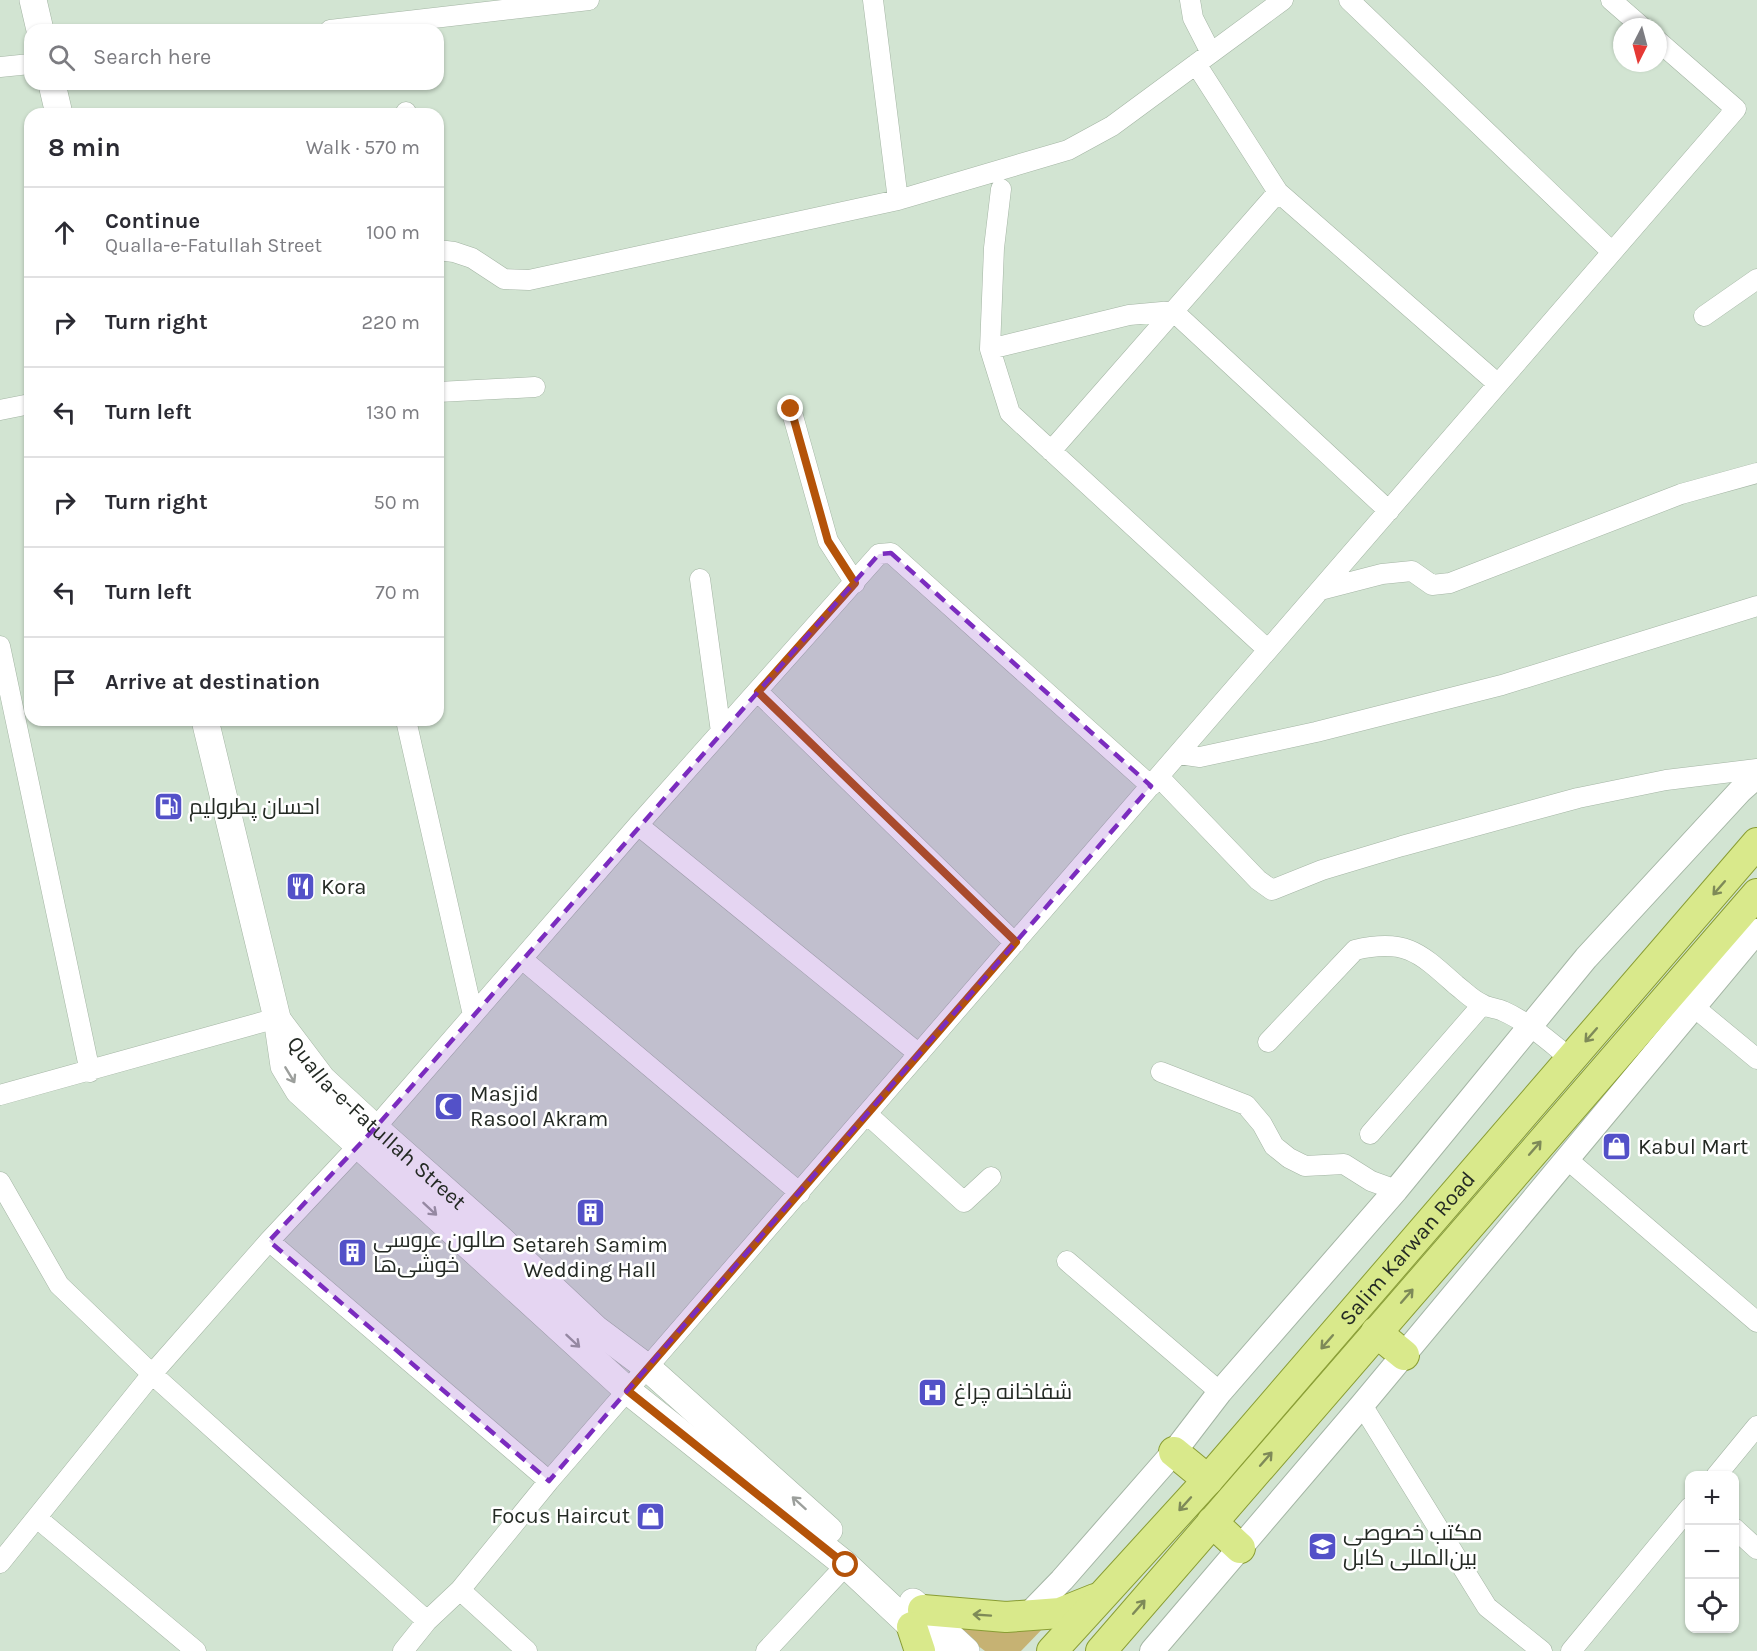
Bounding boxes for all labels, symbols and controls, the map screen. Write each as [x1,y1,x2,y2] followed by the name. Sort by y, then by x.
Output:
[1613,18,1667,72] north arrow
[24,24,444,90] search box
[45,41,78,74] icon: search
[93,44,211,70] text: Search here
[48,132,121,163] text: 8 min
[306,136,420,159] text: Walk · 570 m
[105,208,200,234] text: Continue
[48,216,81,249] icon: ahead
[366,221,420,244] text: 100 m
[105,234,322,257] text: Qualla-e-Fatullah Street
[48,306,81,339] icon: right
[105,309,208,335] text: Turn right
[361,311,420,334] text: 220 m
[777,395,803,421] route end
[48,396,81,429] icon: left
[105,399,192,425] text: Turn left
[366,401,420,424] text: 130 m
[48,486,81,519] icon: right
[105,489,208,515] text: Turn right
[373,491,420,514] text: 50 m
[48,576,81,609] icon: left
[105,579,192,605] text: Turn left
[375,581,420,604] text: 70 m
[48,666,81,699] icon: arrive
[105,669,320,695] text: Arrive at destination
[152,791,184,823] fuel station icon: احسان پطرولیم
[189,794,320,822] place label: احسان پطرولیم
[284,871,316,903] restaurant icon: Kora
[321,874,366,900] place label: Kora
[1712,880,1726,895] one-way arrow
[1585,1027,1598,1043] one-way arrow
[282,1031,471,1215] street label: Qualla-e-Fatullah Street
[284,1066,296,1083] one-way arrow
[470,1081,608,1132] place label: Masjid Rasool Akram
[433,1091,465,1123] mosque icon: Masjid Rasool Akram
[1601,1131,1633,1163] shop icon: Kabul Mart
[1638,1134,1748,1160] place label: Kabul Mart
[1528,1141,1542,1156] one-way arrow
[1334,1166,1481,1331] street label: Salim Karwan Road
[574,1197,606,1229] building icon: Setareh Samim Wedding Hall
[422,1202,437,1216] one-way arrow
[373,1227,505,1278] place label: صالون عروسی خوشی‌ها
[512,1232,668,1283] place label: Setareh Samim Wedding Hall
[336,1237,368,1269] building icon: صالون عروسی خوشی‌ها
[1401,1288,1414,1304] one-way arrow
[565,1334,580,1348] one-way arrow
[1320,1334,1334,1349] one-way arrow
[917,1376,949,1408] hospital icon: شفاخانه چراغ
[954,1379,1072,1406] place label: شفاخانه چراغ
[1259,1452,1273,1467] one-way arrow
[1685,1471,1739,1633] map controls
[1685,1471,1739,1525] button: +
[792,1496,807,1510] one-way arrow
[1178,1497,1192,1512] one-way arrow
[635,1500,667,1532] shop icon: Focus Haircut
[491,1503,630,1529] place label: Focus Haircut
[1343,1520,1482,1571] place label: مکتب خصوصی بین‌المللی کابل
[1685,1525,1739,1579] button: −
[1306,1530,1338,1562] school or university icon: مکتب خصوصی بین‌المللی کابل
[832,1551,858,1577] route start
[1685,1579,1739,1633] button: locate
[1132,1600,1146,1615] one-way arrow
[973,1609,993,1620] one-way arrow

